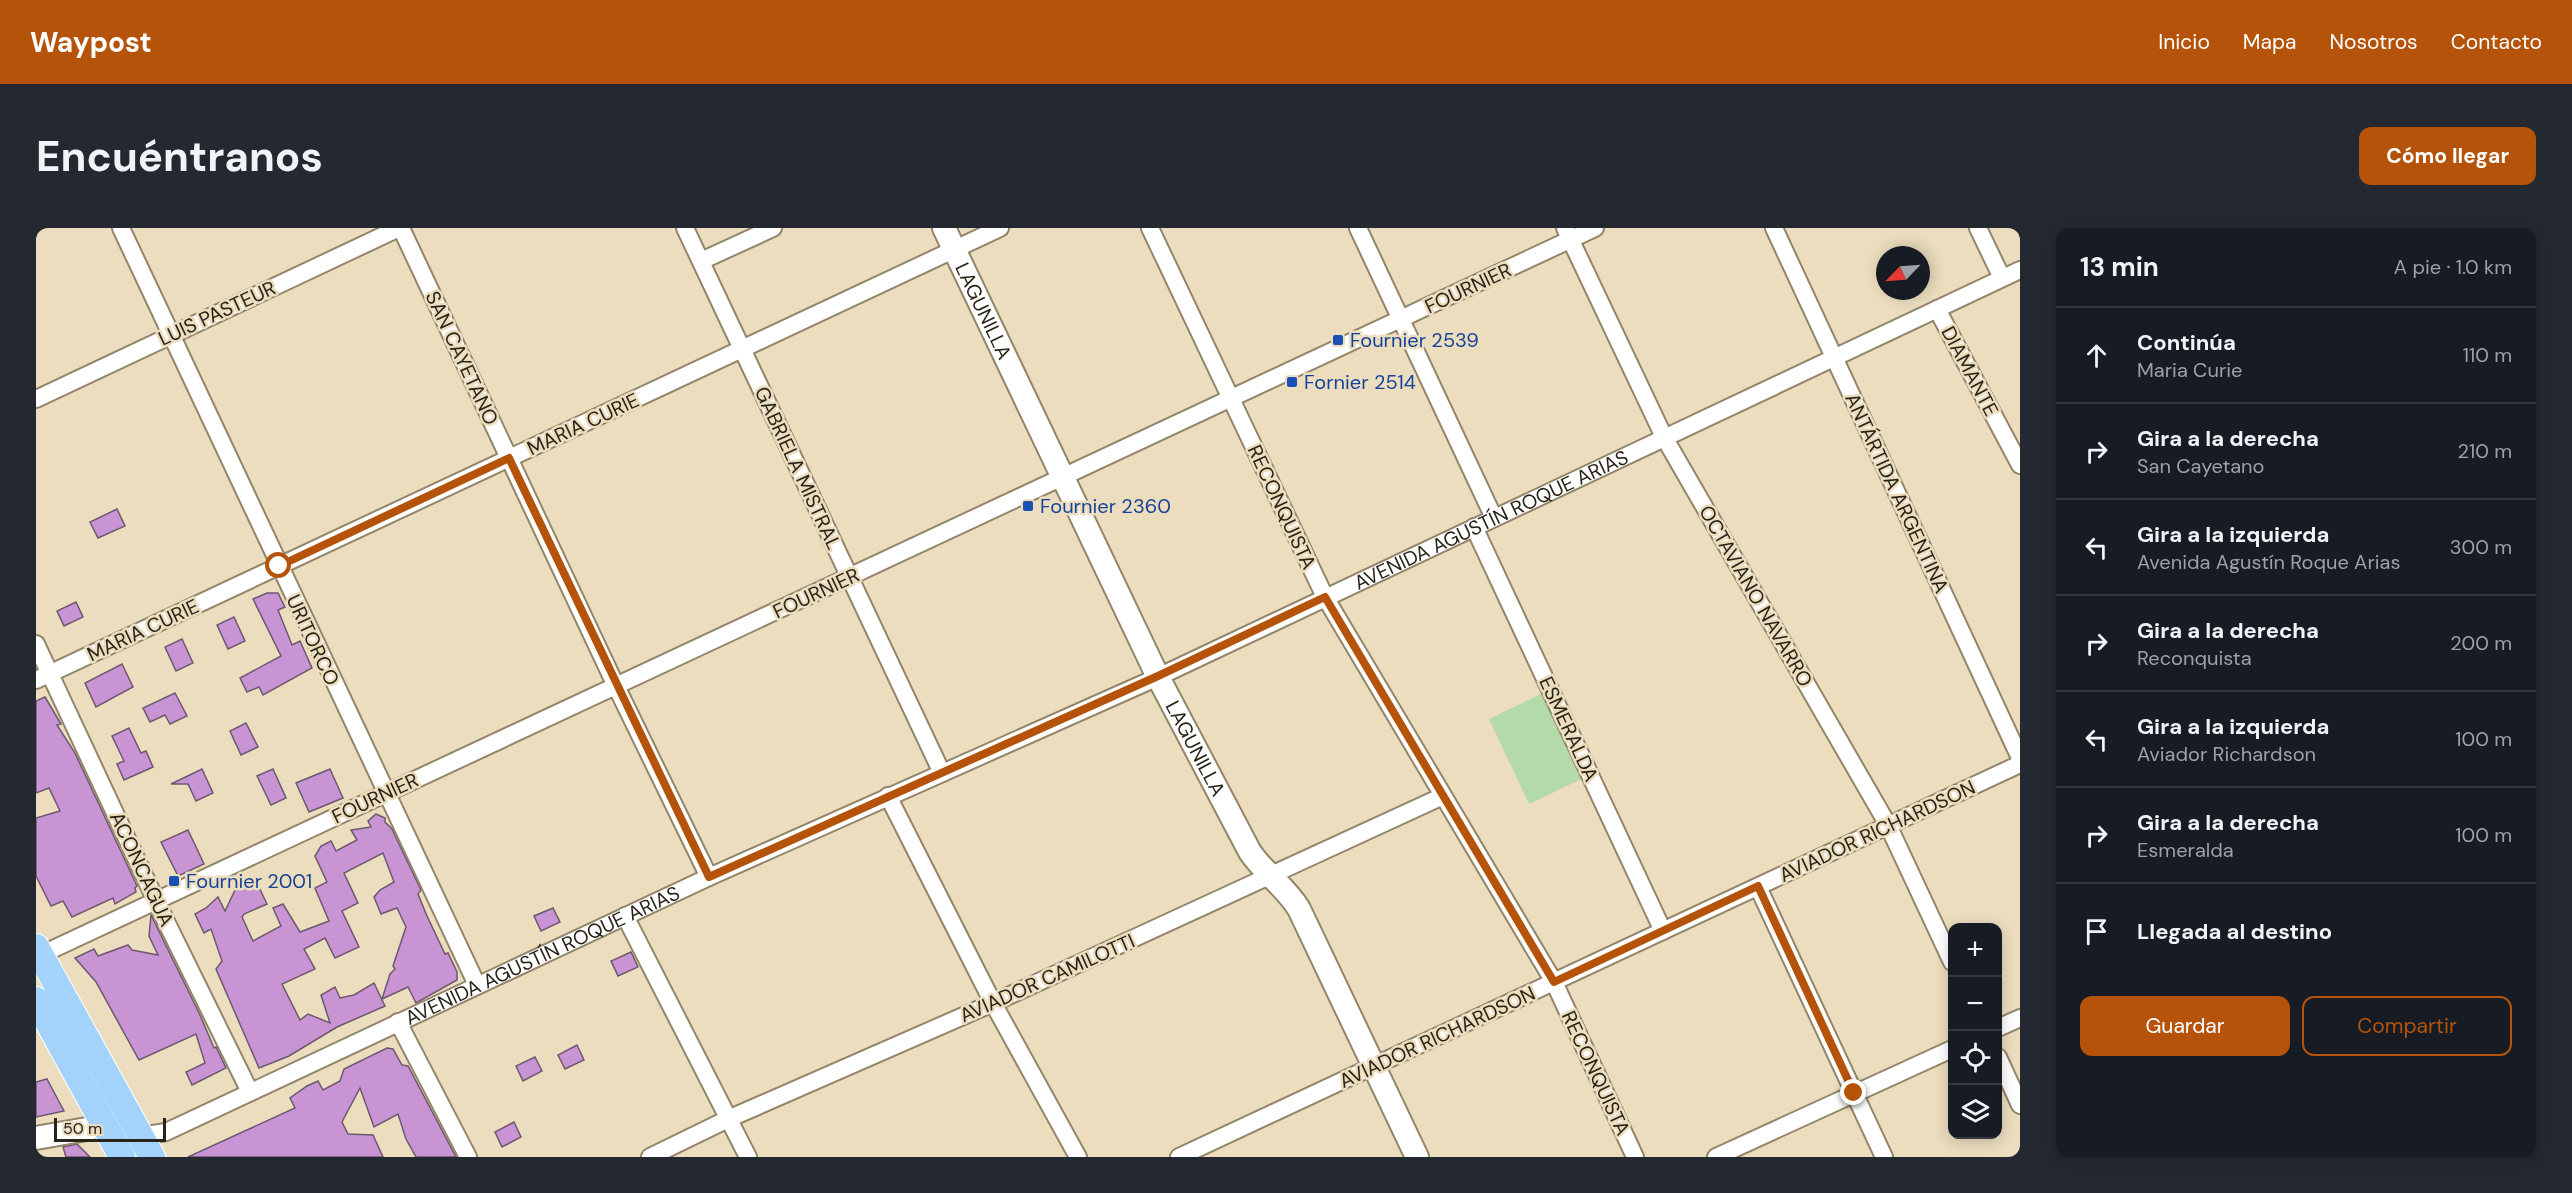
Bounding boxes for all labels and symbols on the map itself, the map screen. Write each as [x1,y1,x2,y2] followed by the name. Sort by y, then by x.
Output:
[1876,246,1930,300] north arrow
[1420,257,1516,319] street label: FOURNIER
[949,258,1018,364] street label: LAGUNILLA
[154,274,280,352] street label: LUIS PASTEUR
[420,287,504,429] street label: SAN CAYETANO
[1935,322,2005,420] street label: DIAMANTE
[1350,327,1479,353] place label: Fournier 2539
[1331,333,1345,347] marker: Fournier 2539
[1304,369,1416,395] place label: Fornier 2514
[1285,375,1299,389] marker: Fornier 2514
[749,382,847,554] street label: GABRIELA MISTRAL
[523,387,643,461] street label: MARIA CURIE
[1839,389,1955,597] street label: ANTÁRTIDA ARGENTINA
[1242,441,1322,573] street label: RECONQUISTA
[1350,444,1632,596] street label: AVENIDA AGUSTÍN ROQUE ARIAS
[1040,493,1171,519] place label: Fournier 2360
[1021,499,1035,513] marker: Fournier 2360
[1693,500,1819,692] street label: OCTAVIANO NAVARRO
[265,552,291,578] route start
[768,562,864,624] street label: FOURNIER
[281,590,345,690] street label: URITORCO
[83,593,203,667] street label: MARIA CURIE
[1533,672,1605,786] street label: ESMERALDA
[1160,696,1231,801] street label: LAGUNILLA
[327,767,423,829] street label: FOURNIER
[1775,774,1979,888] street label: AVIADOR RICHARDSON
[104,808,180,930] street label: ACONCAGUA
[186,868,312,894] place label: Fournier 2001
[167,874,181,888] marker: Fournier 2001
[401,880,684,1031] street label: AVENIDA AGUSTÍN ROQUE ARIAS
[955,928,1139,1028] street label: AVIADOR CAMILOTTI
[1335,980,1539,1094] street label: AVIADOR RICHARDSON
[1556,1007,1636,1139] street label: RECONQUISTA
[1840,1079,1866,1105] route end
[54,1115,166,1142] scale bar

